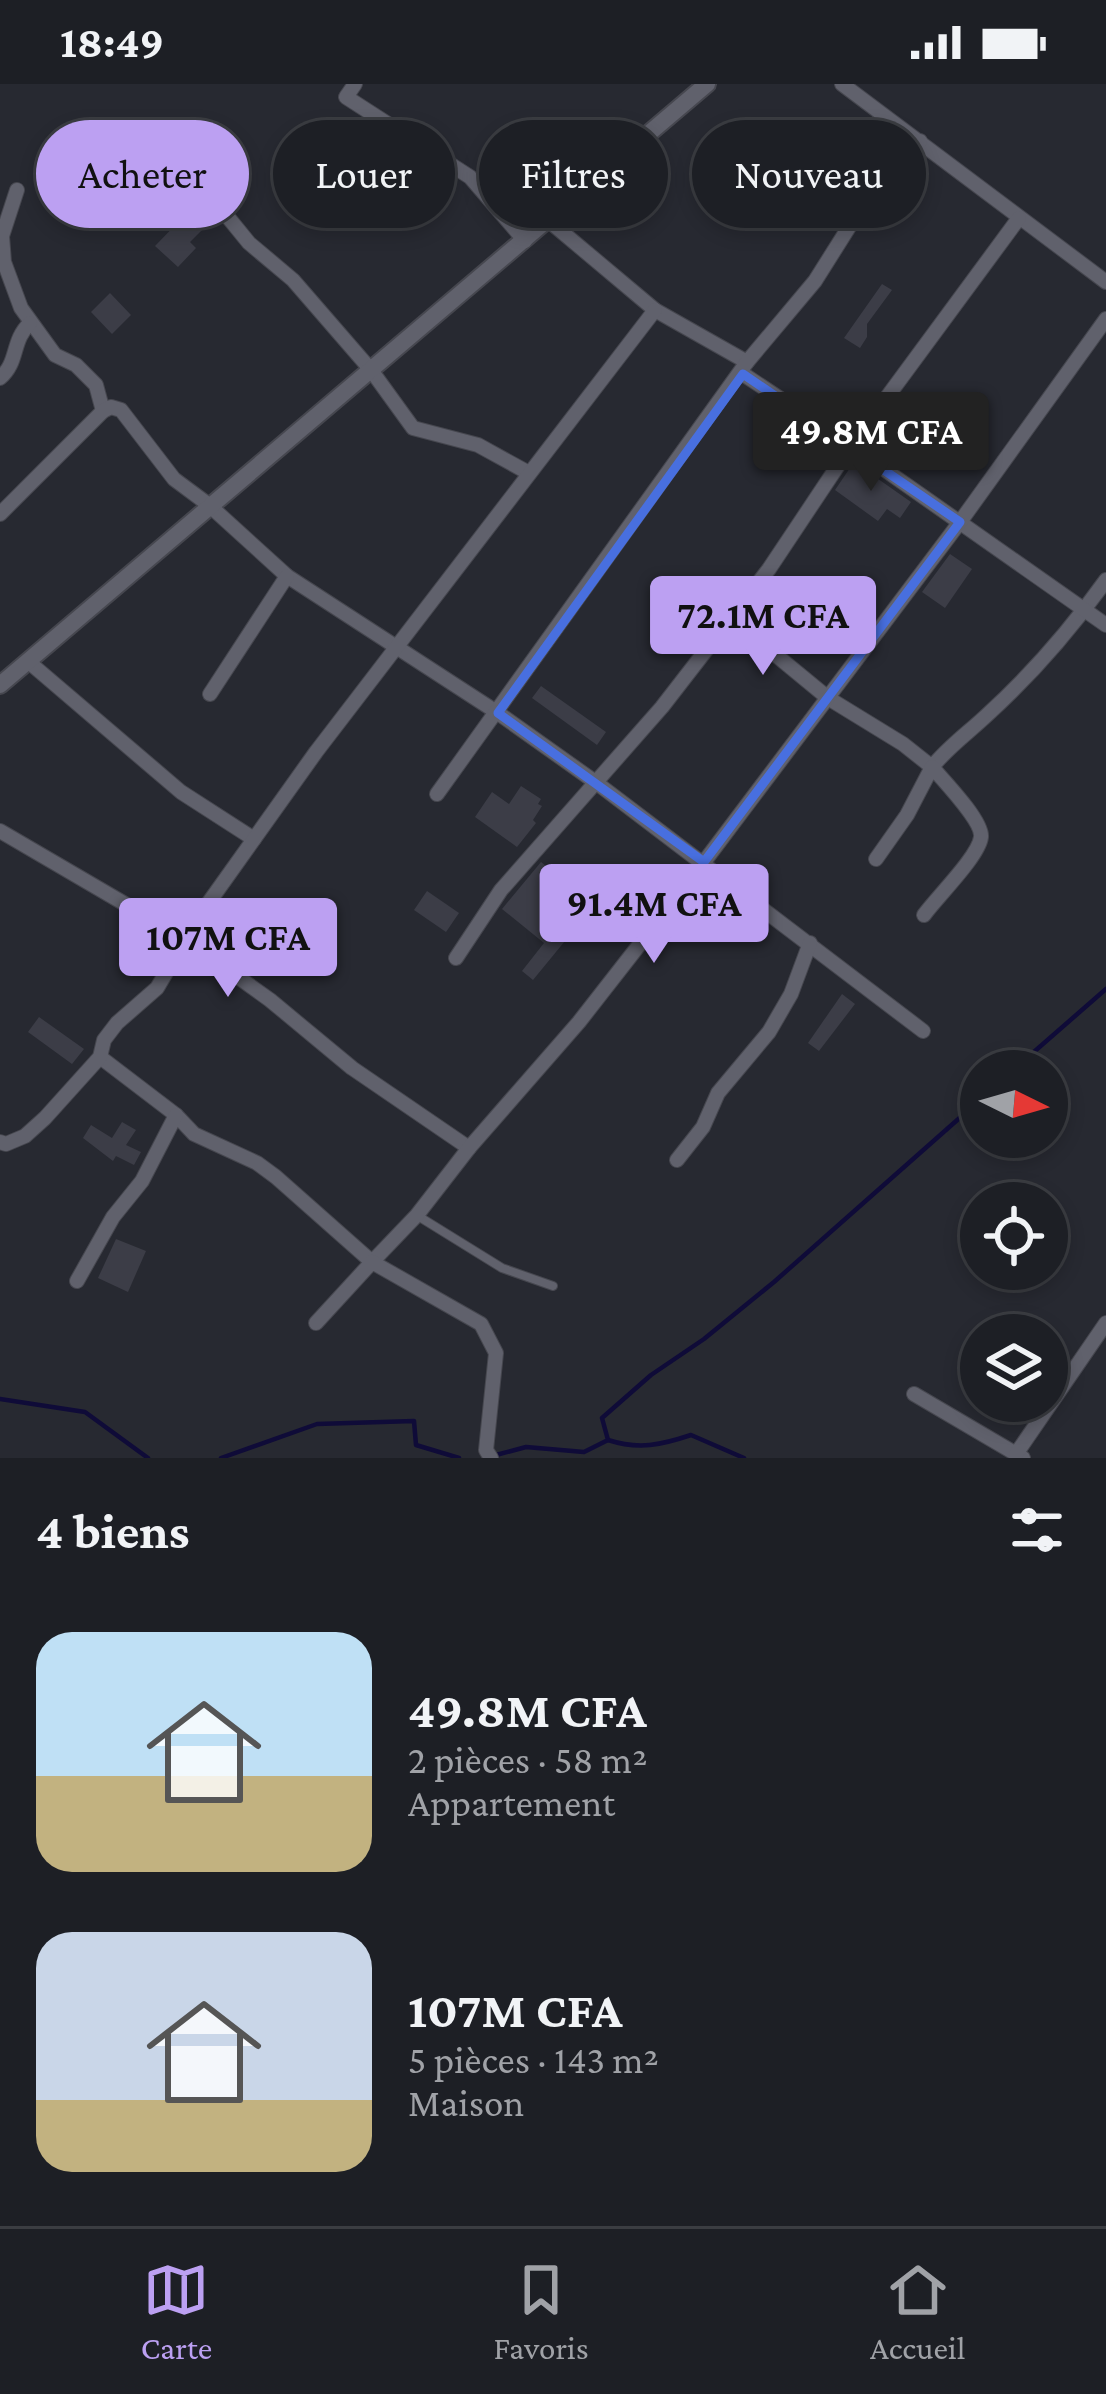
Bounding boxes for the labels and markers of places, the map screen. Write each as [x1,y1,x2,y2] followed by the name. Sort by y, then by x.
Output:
[734,392,1008,494] pin: 49.8M CFA
[626,576,900,678] pin: 72.1M CFA
[517,864,791,966] pin: 91.4M CFA
[104,898,352,1000] pin: 107M CFA

